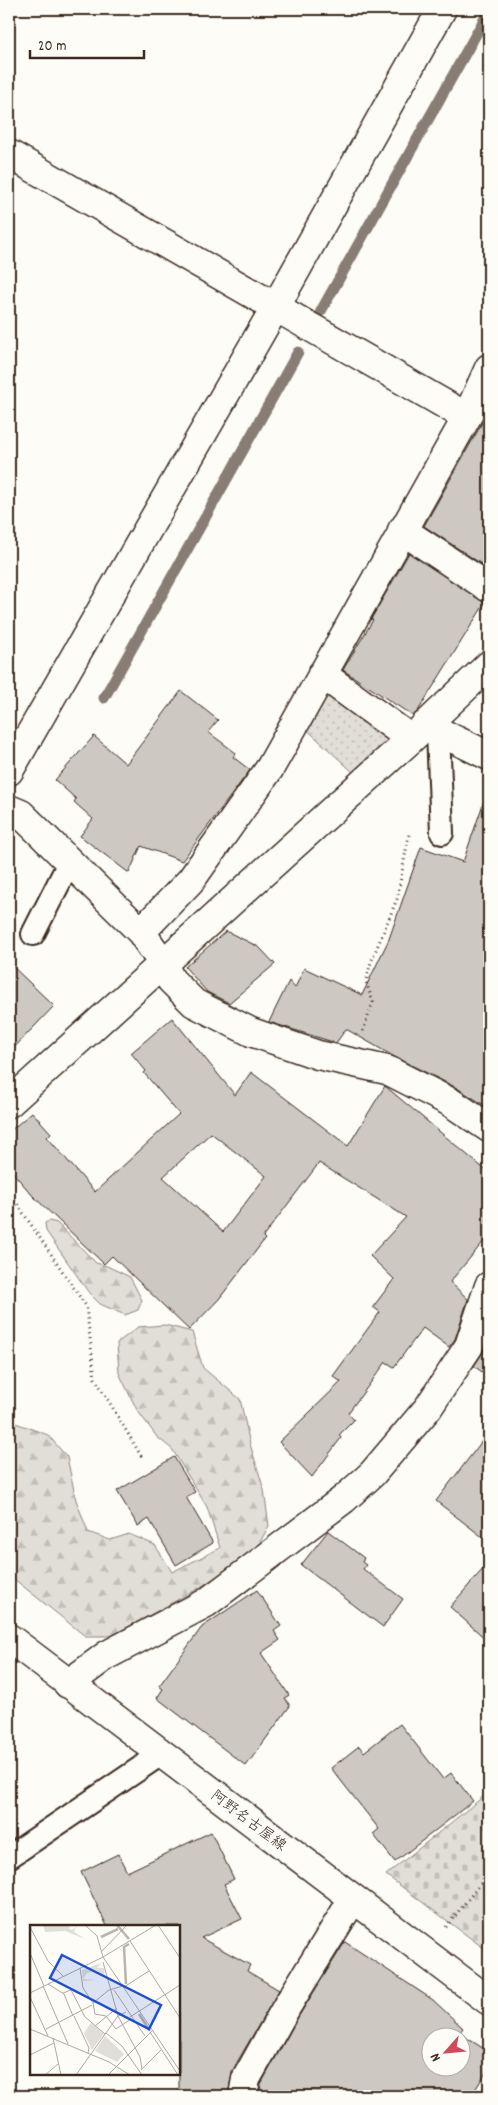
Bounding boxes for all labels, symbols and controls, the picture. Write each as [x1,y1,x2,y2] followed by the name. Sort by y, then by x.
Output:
[30,28,144,60] scale bar
[38,36,66,58] text: 20 m
[205,1786,290,1857] street label: 阿野名古屋線
[30,1925,180,2075] inset map
[420,2028,470,2078] north arrow
[426,2049,447,2065] text: N

